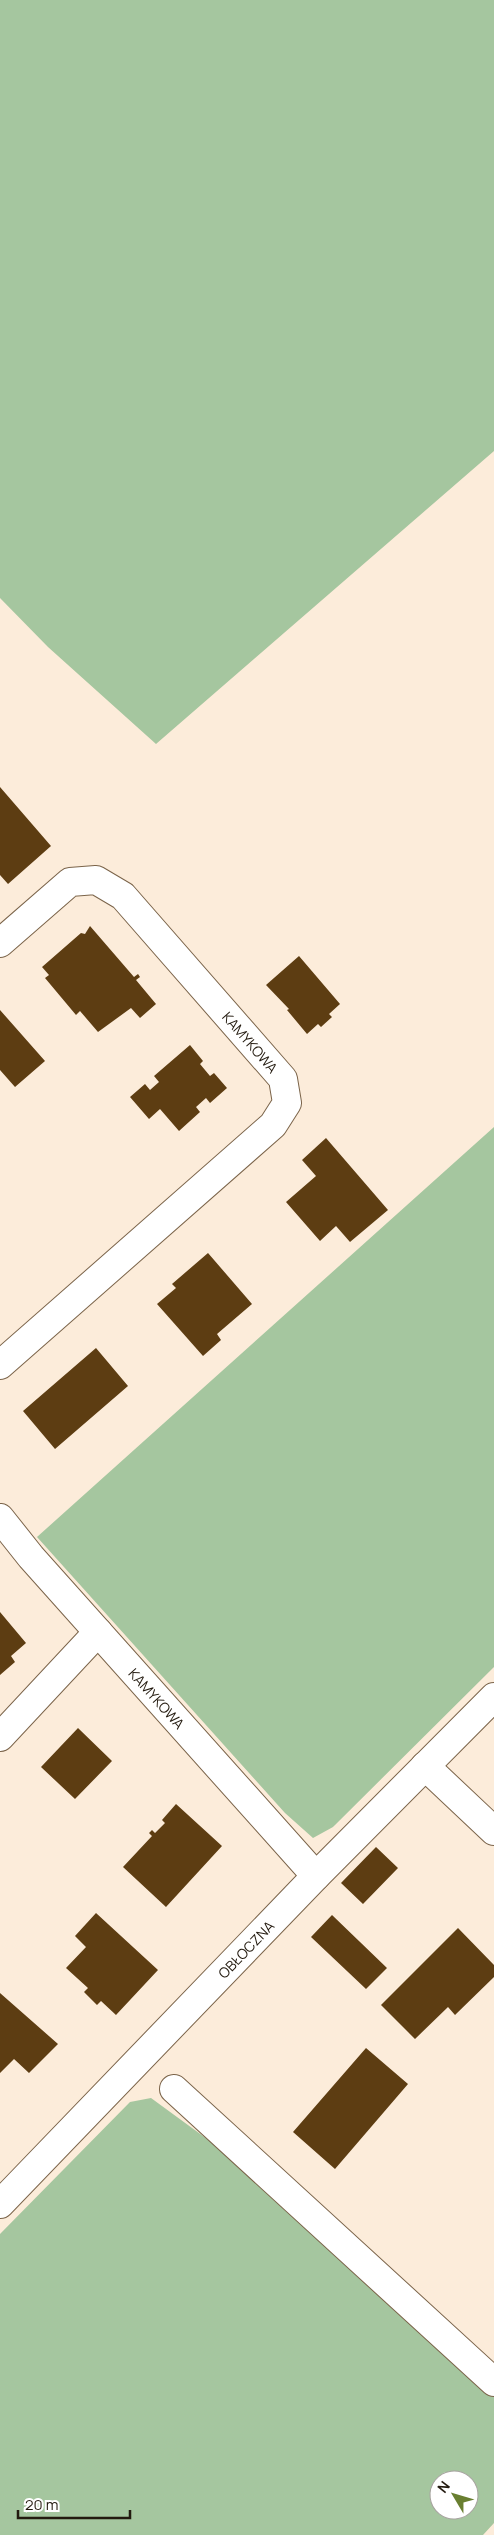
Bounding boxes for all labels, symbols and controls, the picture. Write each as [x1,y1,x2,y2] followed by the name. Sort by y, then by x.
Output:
[219,1007,283,1077] street label: KAMYKOWA
[125,1664,189,1733] street label: KAMYKOWA
[213,1916,278,1982] street label: OBŁOCZNA
[429,2470,479,2520] north arrow
[433,2477,454,2497] text: N
[18,2488,130,2520] scale bar
[25,2494,58,2515] text: 20 m

